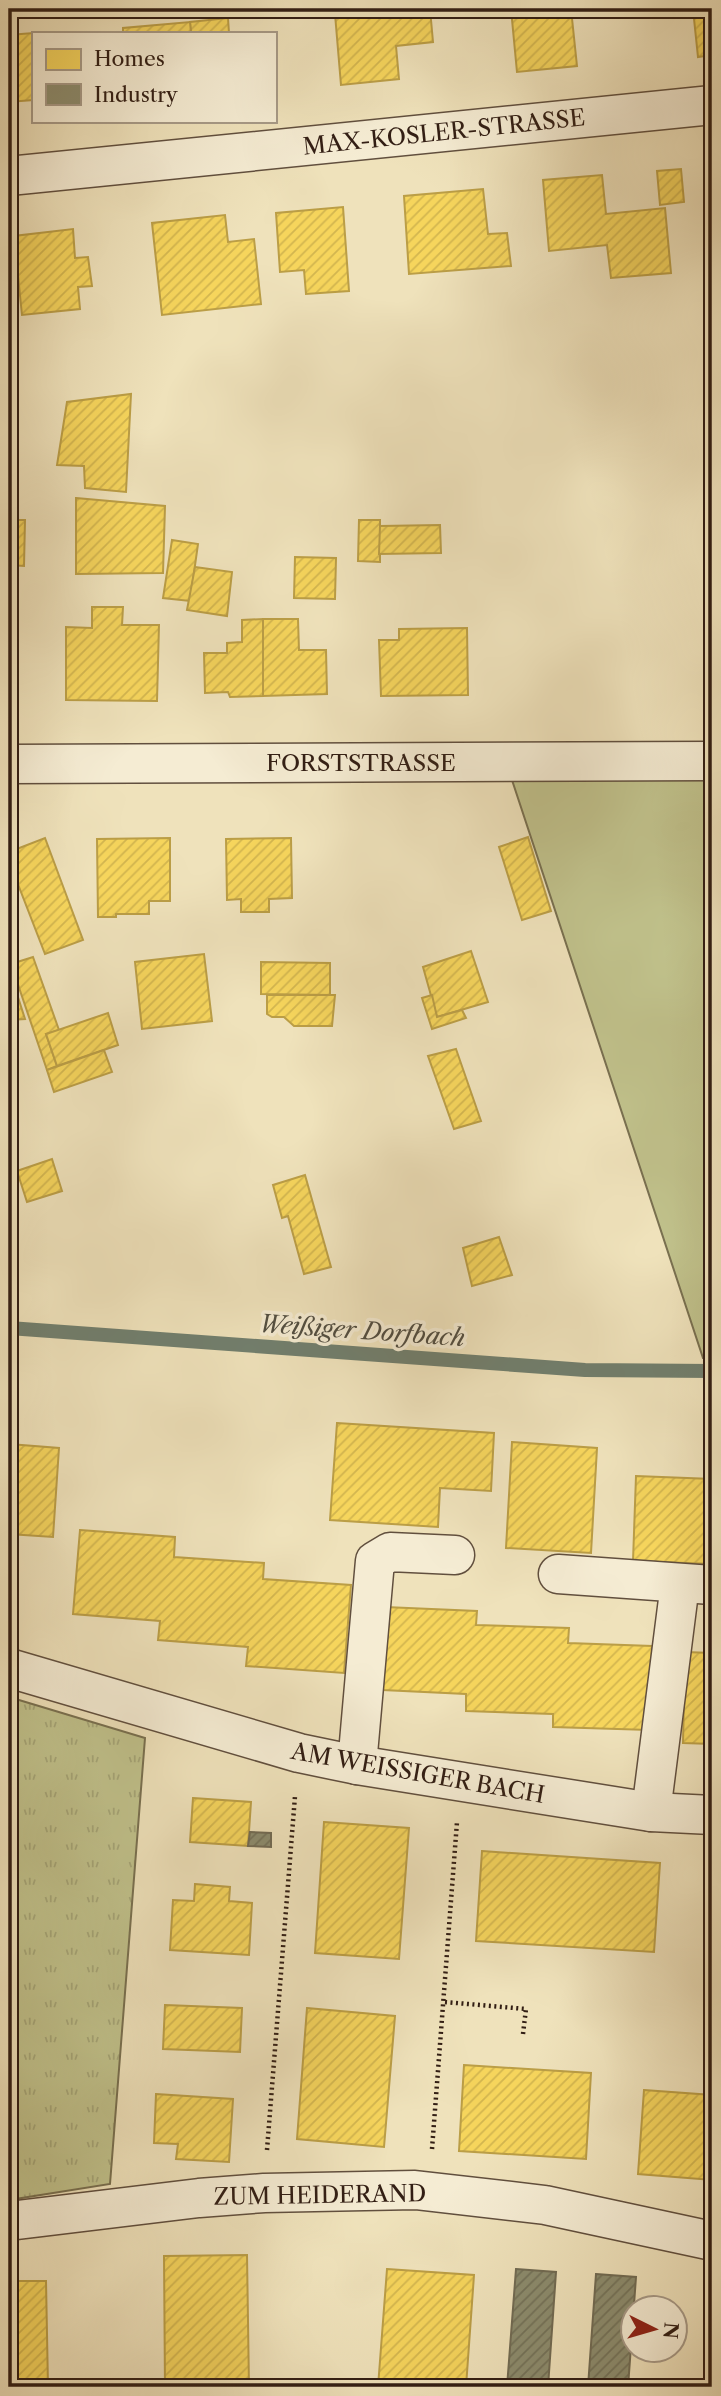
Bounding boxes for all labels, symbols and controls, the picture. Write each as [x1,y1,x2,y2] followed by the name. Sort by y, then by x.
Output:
[32,32,276,122] legend
[94,46,165,71] text: Homes
[94,82,178,107] text: Industry
[301,103,587,161] street label: MAX-KOSLER-STRASSE
[266,749,456,777] street label: FORSTSTRASSE
[258,1309,466,1352] water label: Weißiger Dorfbach
[288,1737,547,1809] street label: AM WEISSIGER BACH
[213,2179,427,2211] street label: ZUM HEIDERAND
[620,2294,690,2364] north arrow
[658,2321,683,2340] text: N

